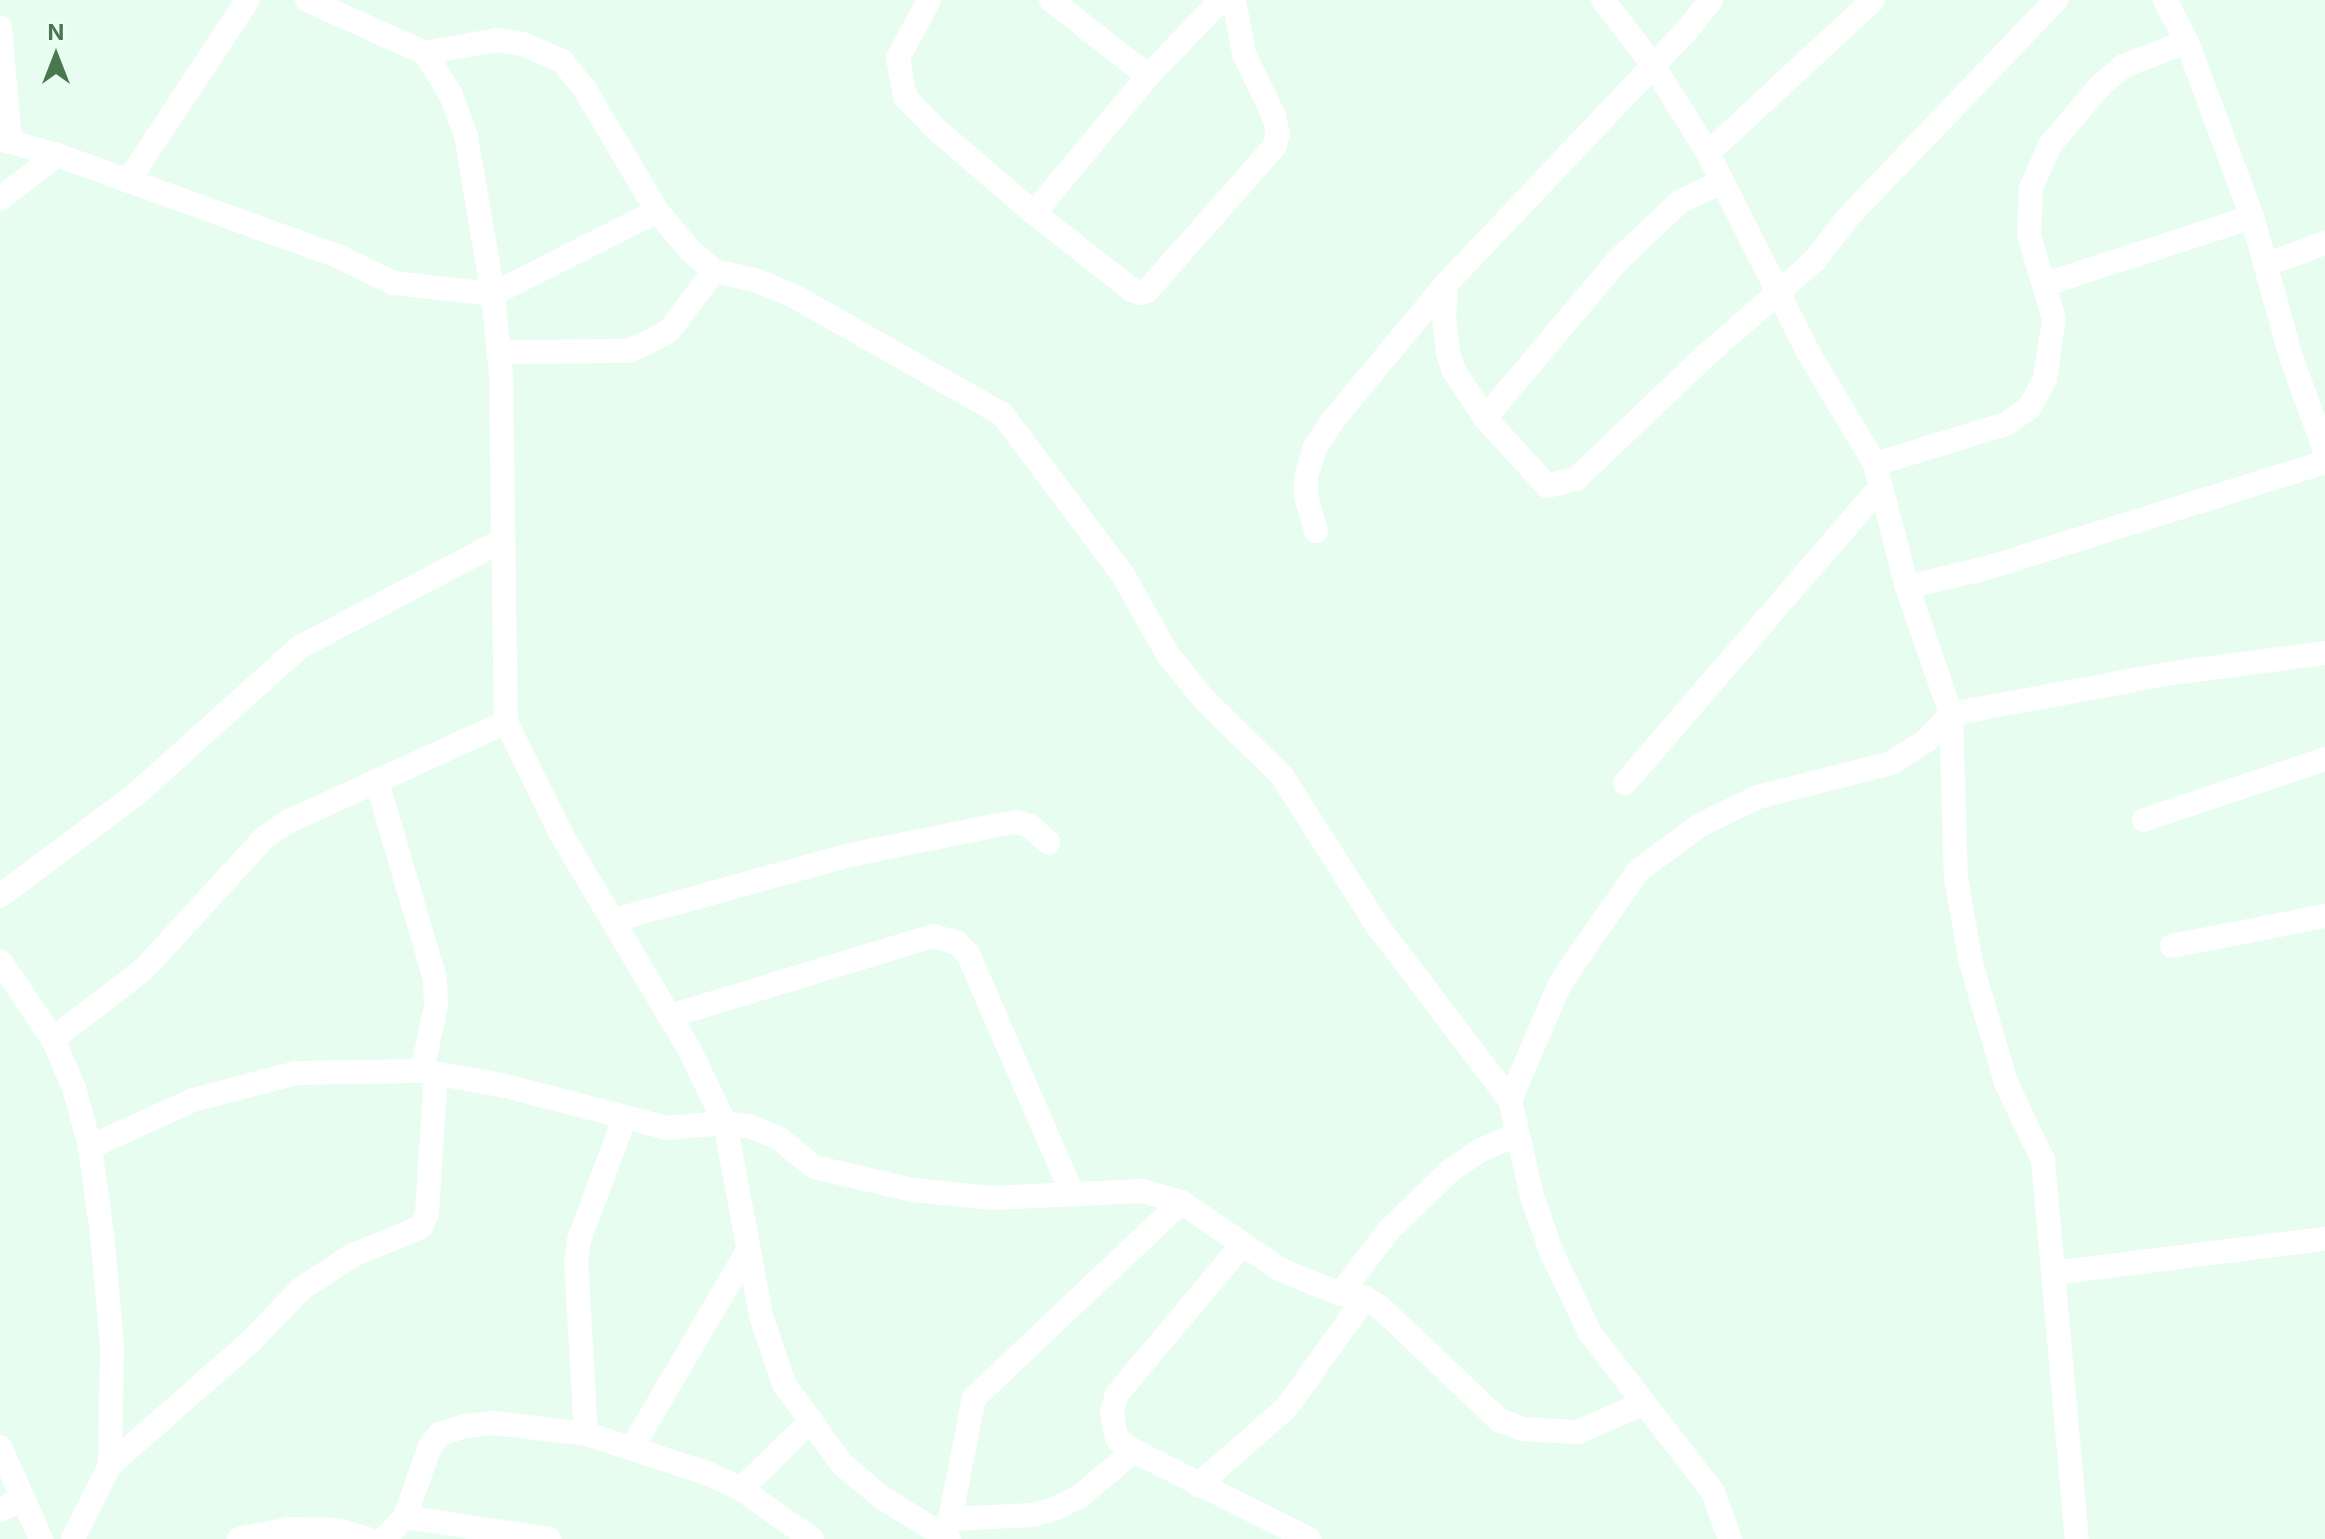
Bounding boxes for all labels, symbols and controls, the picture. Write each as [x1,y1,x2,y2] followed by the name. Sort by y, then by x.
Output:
[16,16,96,96] north arrow
[48,19,64,45] text: N

